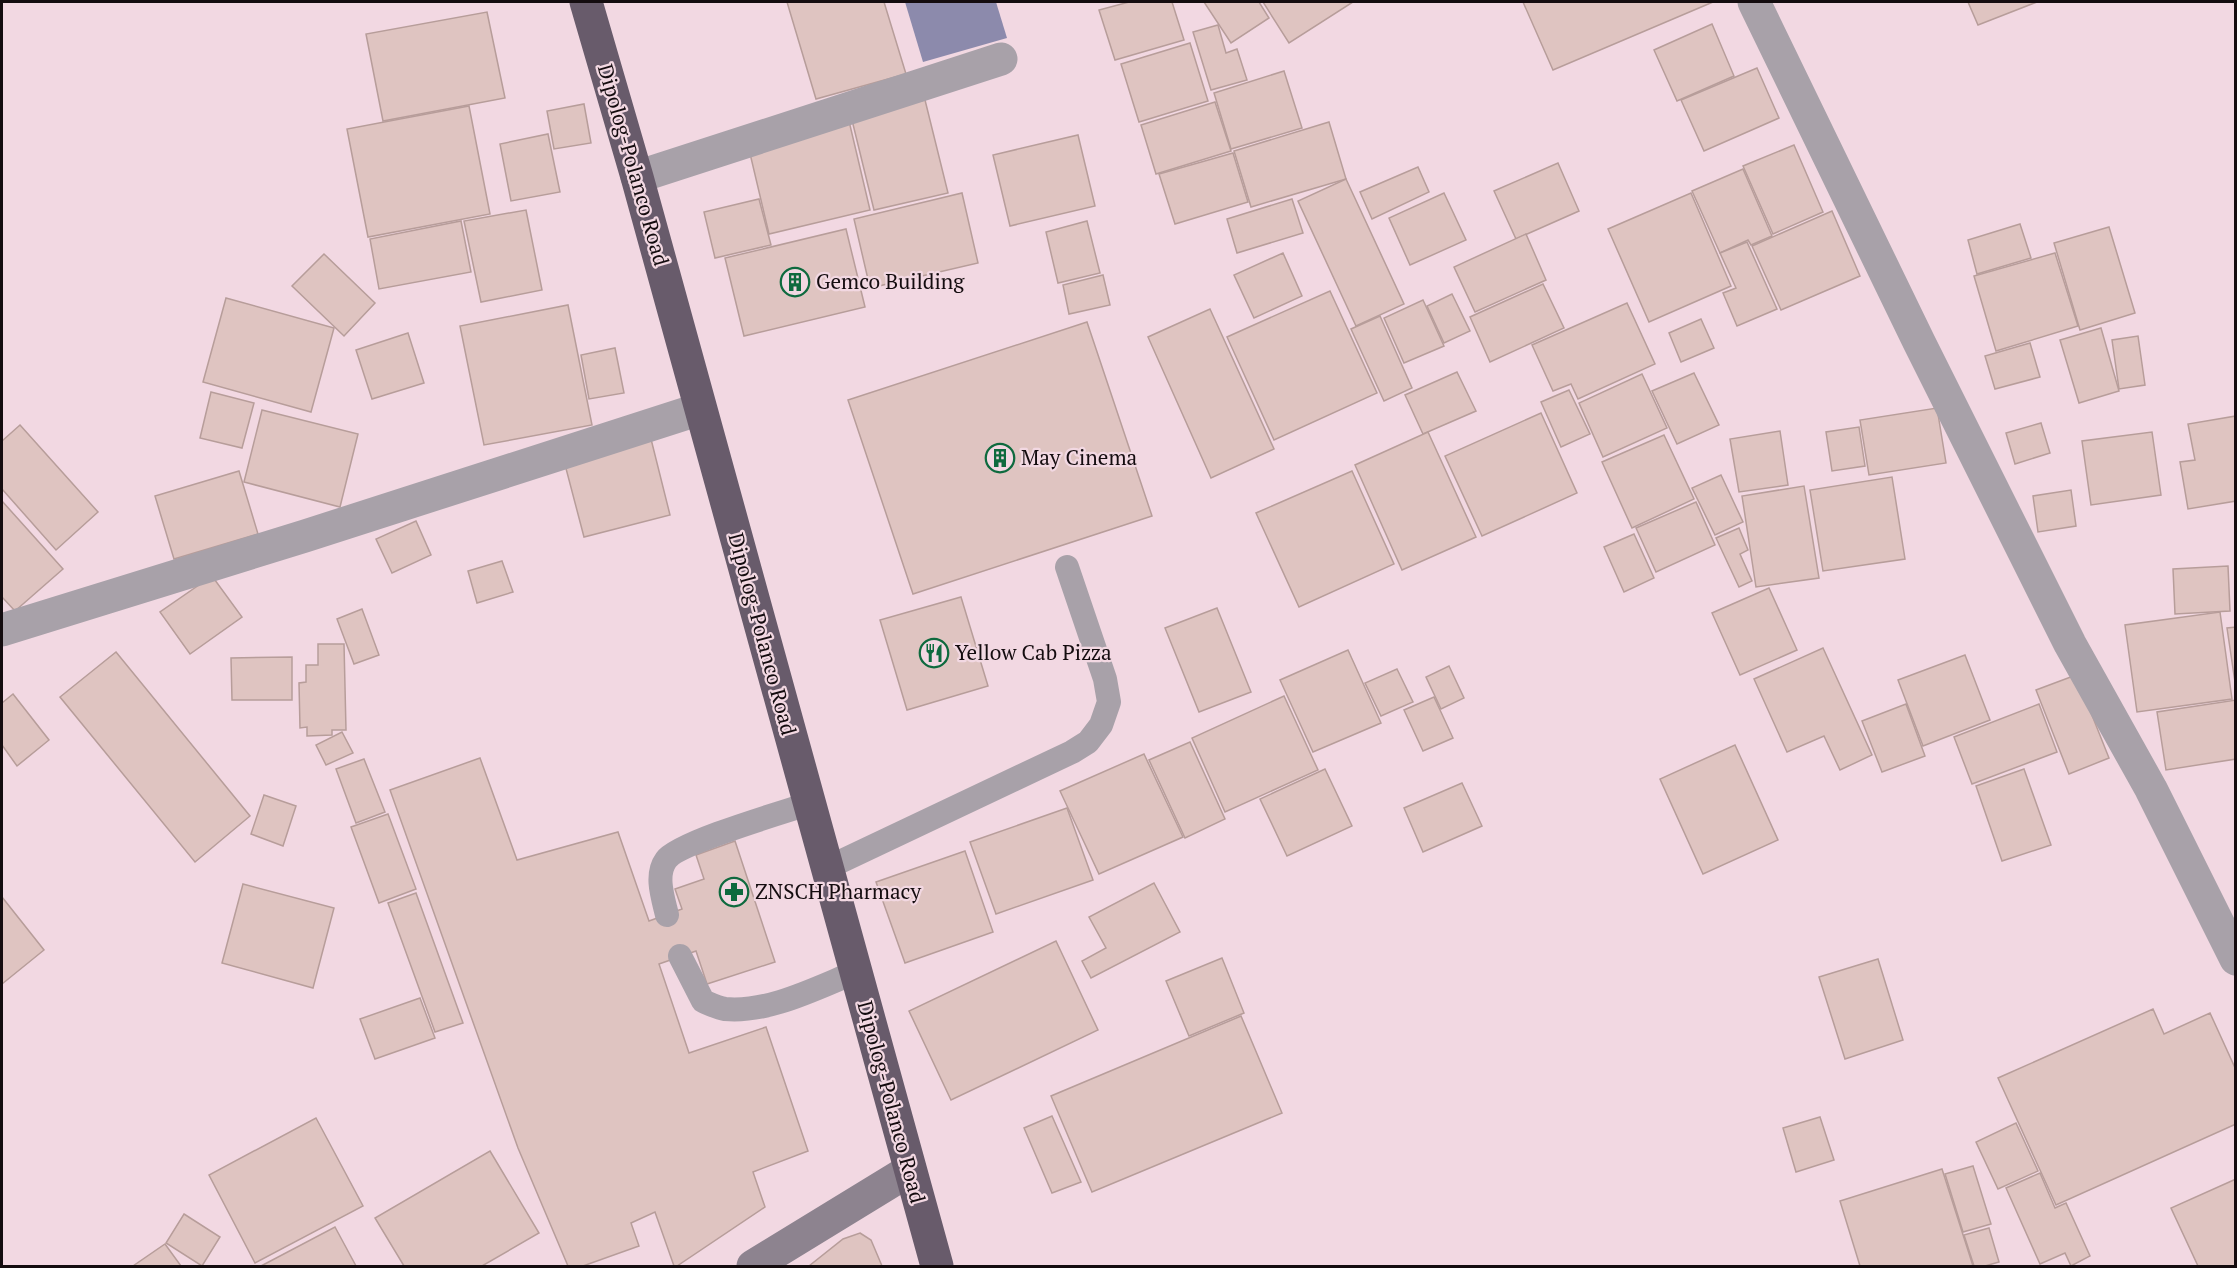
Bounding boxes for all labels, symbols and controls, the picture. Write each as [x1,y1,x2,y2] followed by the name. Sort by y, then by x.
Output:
[592,61,676,269] street label: Dipolog-Polanco Road
[779,266,811,298] building icon: Gemco Building
[816,267,965,295] place label: Gemco Building
[984,442,1016,474] building icon: May Cinema
[1021,443,1138,471] place label: May Cinema
[722,529,804,738] street label: Dipolog-Polanco Road
[918,637,950,669] restaurant icon: Yellow Cab Pizza
[955,638,1112,666] place label: Yellow Cab Pizza
[718,876,750,908] pharmacy icon: ZNSCH Pharmacy
[755,877,921,905] place label: ZNSCH Pharmacy
[851,997,933,1206] street label: Dipolog-Polanco Road

